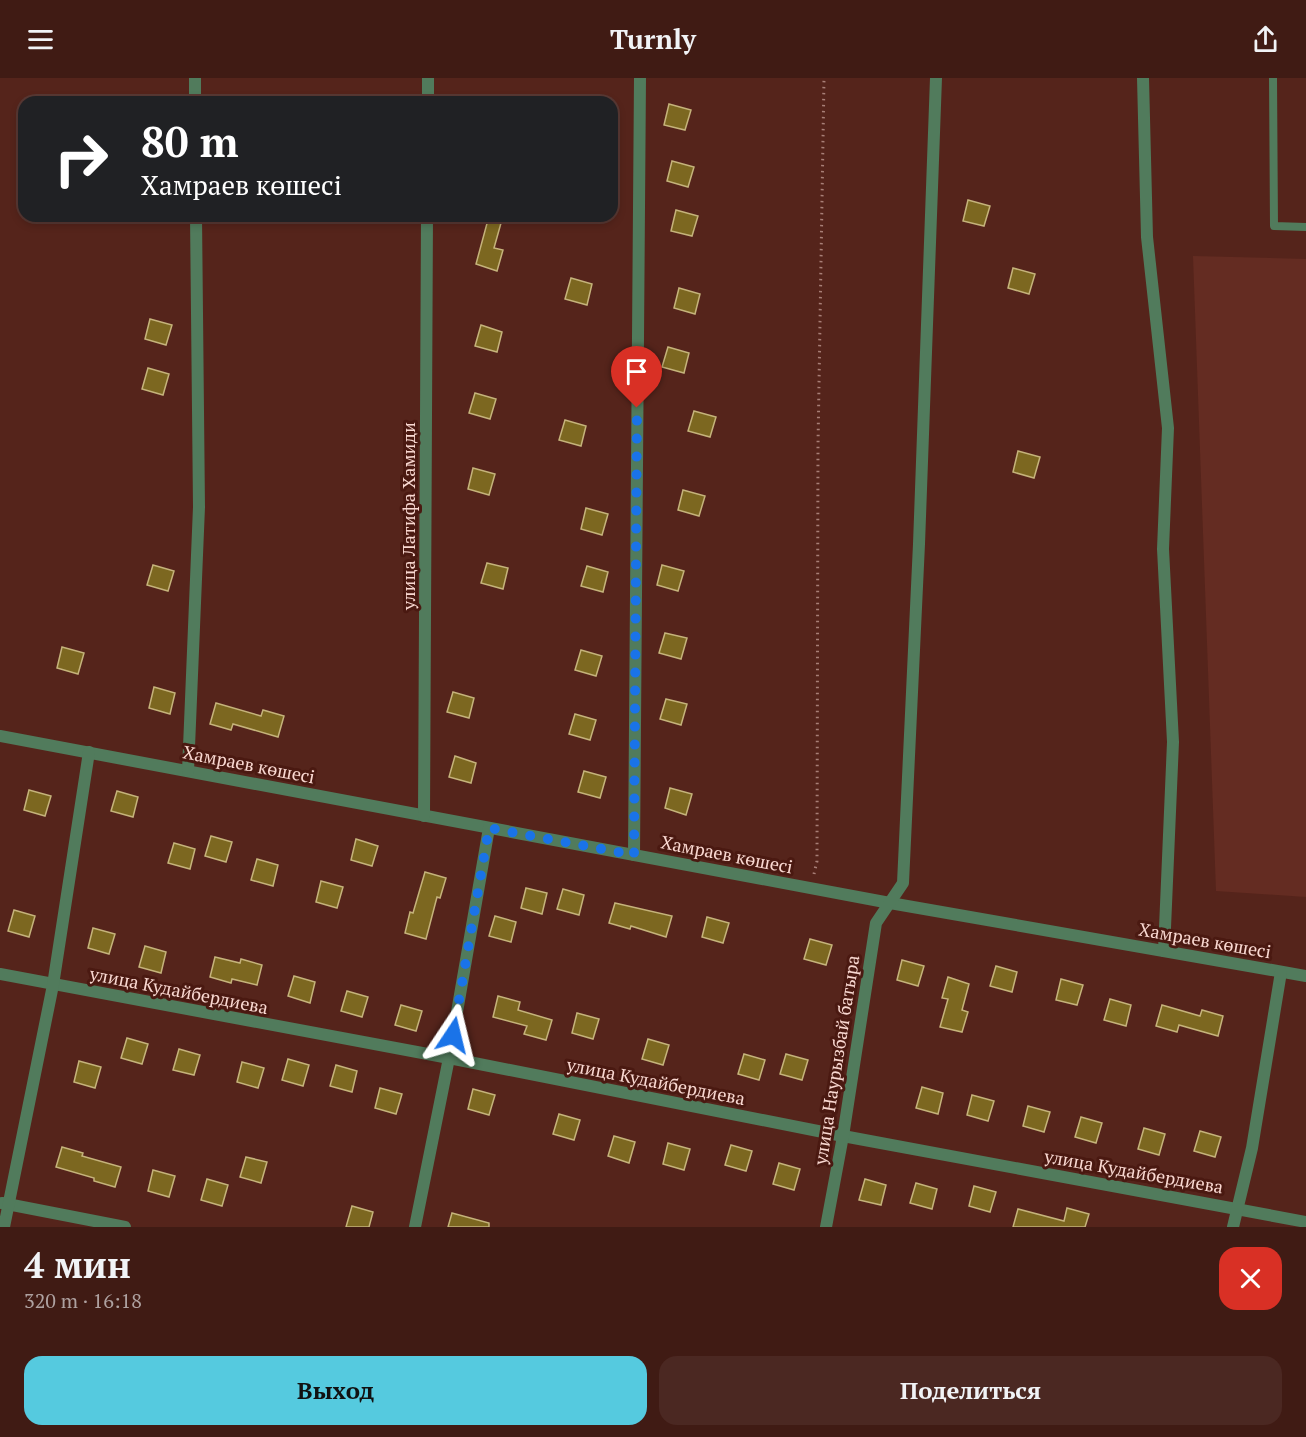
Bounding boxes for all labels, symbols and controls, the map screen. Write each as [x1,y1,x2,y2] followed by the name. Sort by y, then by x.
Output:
[610,21,696,57] text: Turnly
[24,23,57,56] icon: menu
[1249,23,1282,56] icon: share
[141,113,239,169] text: 80 m
[42,120,120,198] icon: right
[141,167,342,203] text: Хамраев көшесі
[611,346,662,408] pin
[620,355,653,388] icon: arrive
[396,422,420,611] street label: улица Латифа Хамиди
[181,739,317,789] street label: Хамраев көшесі
[659,829,795,879] street label: Хамраев көшесі
[1137,917,1273,963] street label: Хамраев көшесі
[807,953,864,1168] street label: улица Наурызбай батыра
[87,961,270,1019] street label: улица Кудайбердиева
[421,1003,485,1067] position arrow
[564,1052,747,1110] street label: улица Кудайбердиева
[1042,1143,1225,1199] street label: улица Кудайбердиева
[24,1241,131,1288] text: 4 мин
[1219,1247,1282,1310] button: close
[24,1287,142,1314] text: 320 m · 16:18
[24,1356,647,1425] button: Выход
[659,1356,1282,1425] button: Поделиться

